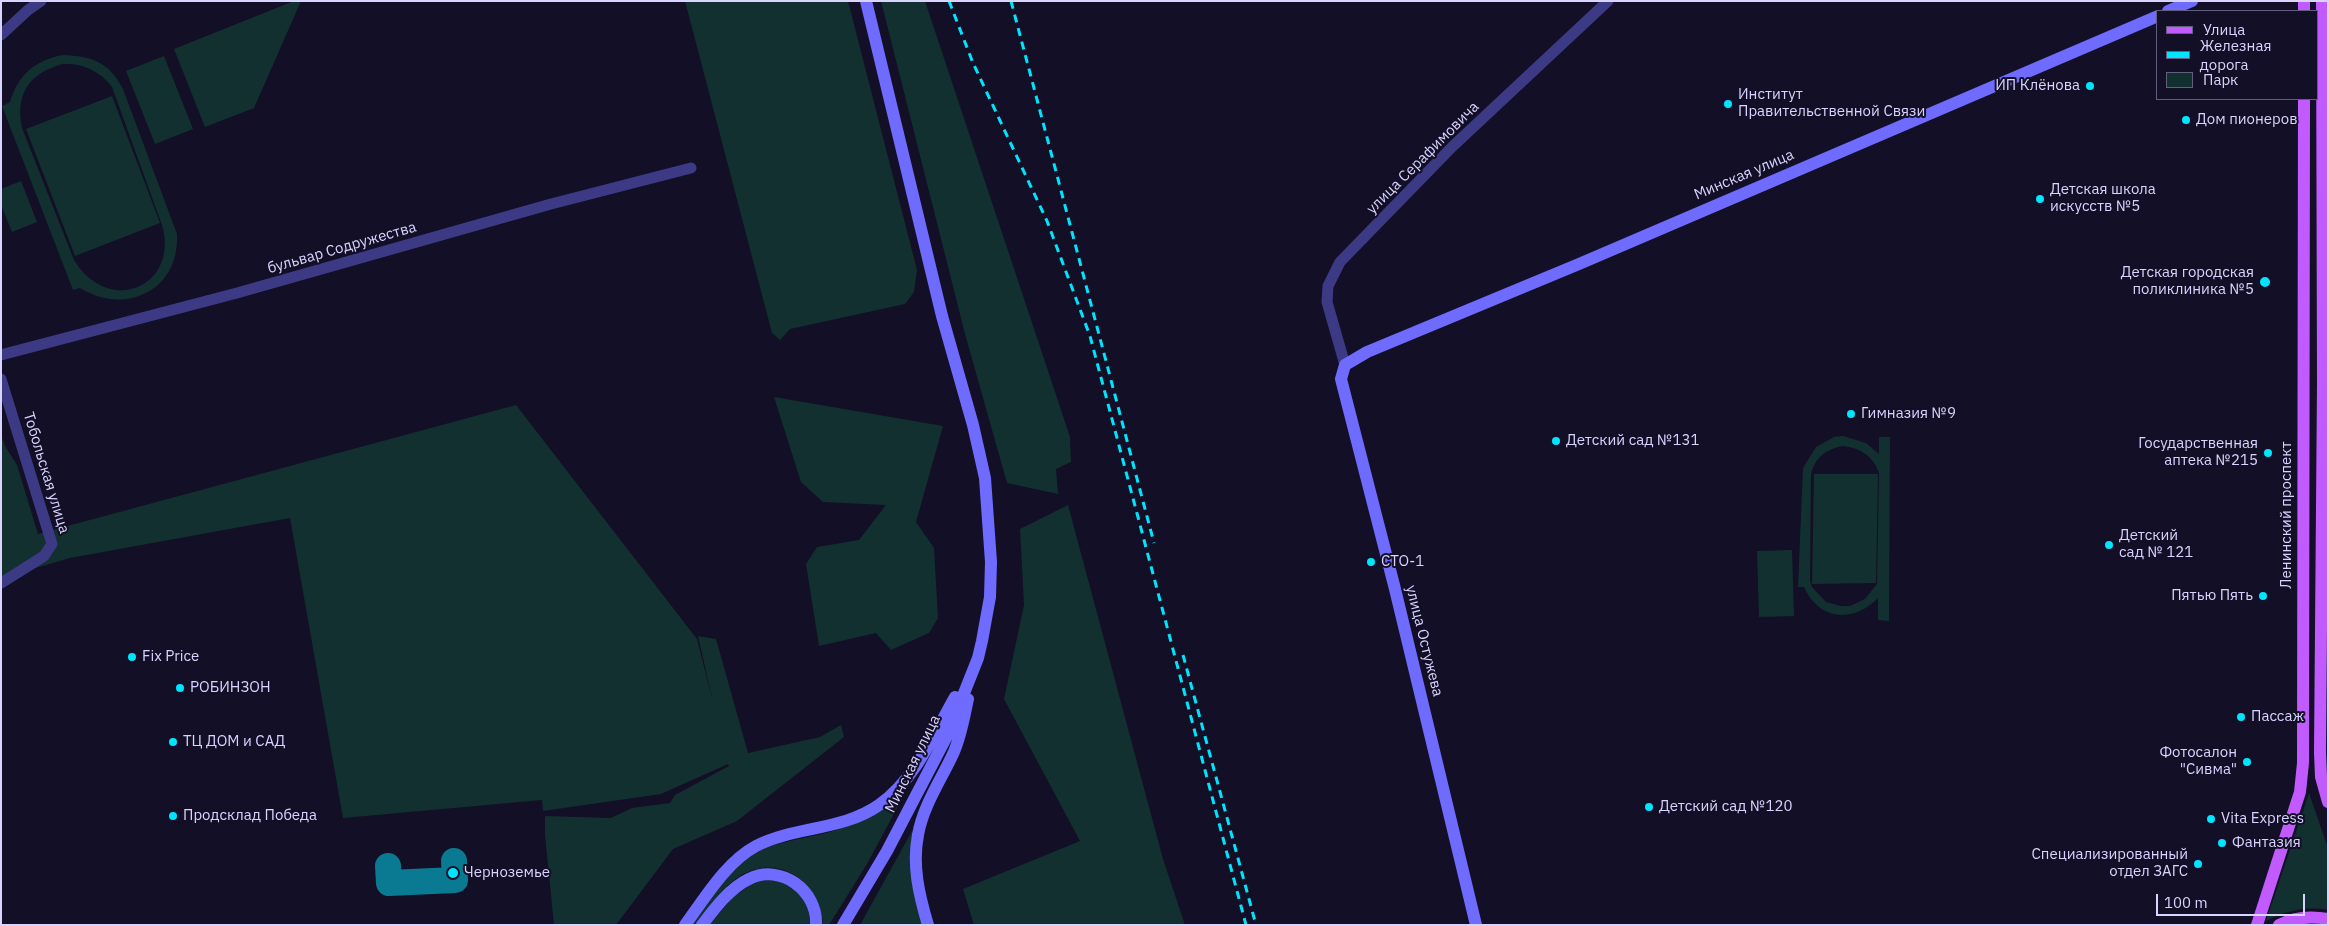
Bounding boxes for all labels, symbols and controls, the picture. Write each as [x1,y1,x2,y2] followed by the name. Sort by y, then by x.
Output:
[2156,10,2319,100] legend
[2203,20,2245,39] text: Улица
[2200,36,2271,74] text: Железная дорога
[2203,70,2238,89] text: Парк
[1995,77,2080,95] place label: ИП Клёнова
[2084,80,2096,92] marker: ИП Клёнова
[1738,86,1925,121] place label: Институт Правительственной Связи
[1363,98,1483,218] street label: улица Серафимовича
[1722,98,1734,110] marker: Институт Правительственной Связи
[2196,111,2298,129] place label: Дом пионеров
[2180,114,2192,126] marker: Дом пионеров
[1691,146,1797,204] street label: Минская улица
[2050,181,2156,216] place label: Детская школа искусств №5
[2034,193,2046,205] marker: Детская школа искусств №5
[266,218,418,278] street label: бульвар Содружества
[2121,264,2254,299] place label: Детская городская поликлиника №5
[2258,275,2272,289] marker: Детская городская поликлиника №5
[1861,405,1956,423] place label: Гимназия №9
[1845,408,1857,420] marker: Гимназия №9
[19,410,73,536] street label: Тобольская улица
[1566,432,1700,450] place label: Детский сад №131
[1550,435,1562,447] marker: Детский сад №131
[2138,435,2258,470] place label: Государственная аптека №215
[2278,441,2296,589] street label: Ленинский проспект
[2262,447,2274,459] marker: Государственная аптека №215
[2119,527,2193,562] place label: Детский сад № 121
[2103,539,2115,551] marker: Детский сад № 121
[1381,553,1424,571] place label: СТО-1
[1365,556,1377,568] marker: СТО-1
[1401,584,1447,698] street label: улица Остужева
[2171,587,2253,605] place label: Пятью Пять
[2257,590,2269,602] marker: Пятью Пять
[142,648,199,666] place label: Fix Price
[126,651,138,663] marker: Fix Price
[190,679,271,697] place label: РОБИНЗОН
[174,682,186,694] marker: РОБИНЗОН
[2251,708,2304,726] place label: Пассаж
[2235,711,2247,723] marker: Пассаж
[882,712,944,816] street label: Минская улица
[183,733,285,751] place label: ТЦ ДОМ и САД
[167,736,179,748] marker: ТЦ ДОМ и САД
[2159,744,2237,779] place label: Фотосалон "Сивма"
[2241,756,2253,768] marker: Фотосалон "Сивма"
[1659,798,1793,816] place label: Детский сад №120
[1643,801,1655,813] marker: Детский сад №120
[183,807,317,825] place label: Продсклад Победа
[167,810,179,822] marker: Продсклад Победа
[2221,810,2304,828] place label: Vita Express
[2205,813,2217,825] marker: Vita Express
[2232,834,2301,852] place label: Фантазия
[2216,837,2228,849] marker: Фантазия
[2032,846,2188,881] place label: Специализированный отдел ЗАГС
[2192,858,2204,870] marker: Специализированный отдел ЗАГС
[464,864,550,882] place label: Черноземье
[446,866,460,880] marker: Черноземье
[2159,884,2308,916] scale bar
[2164,893,2208,912] text: 100 m

